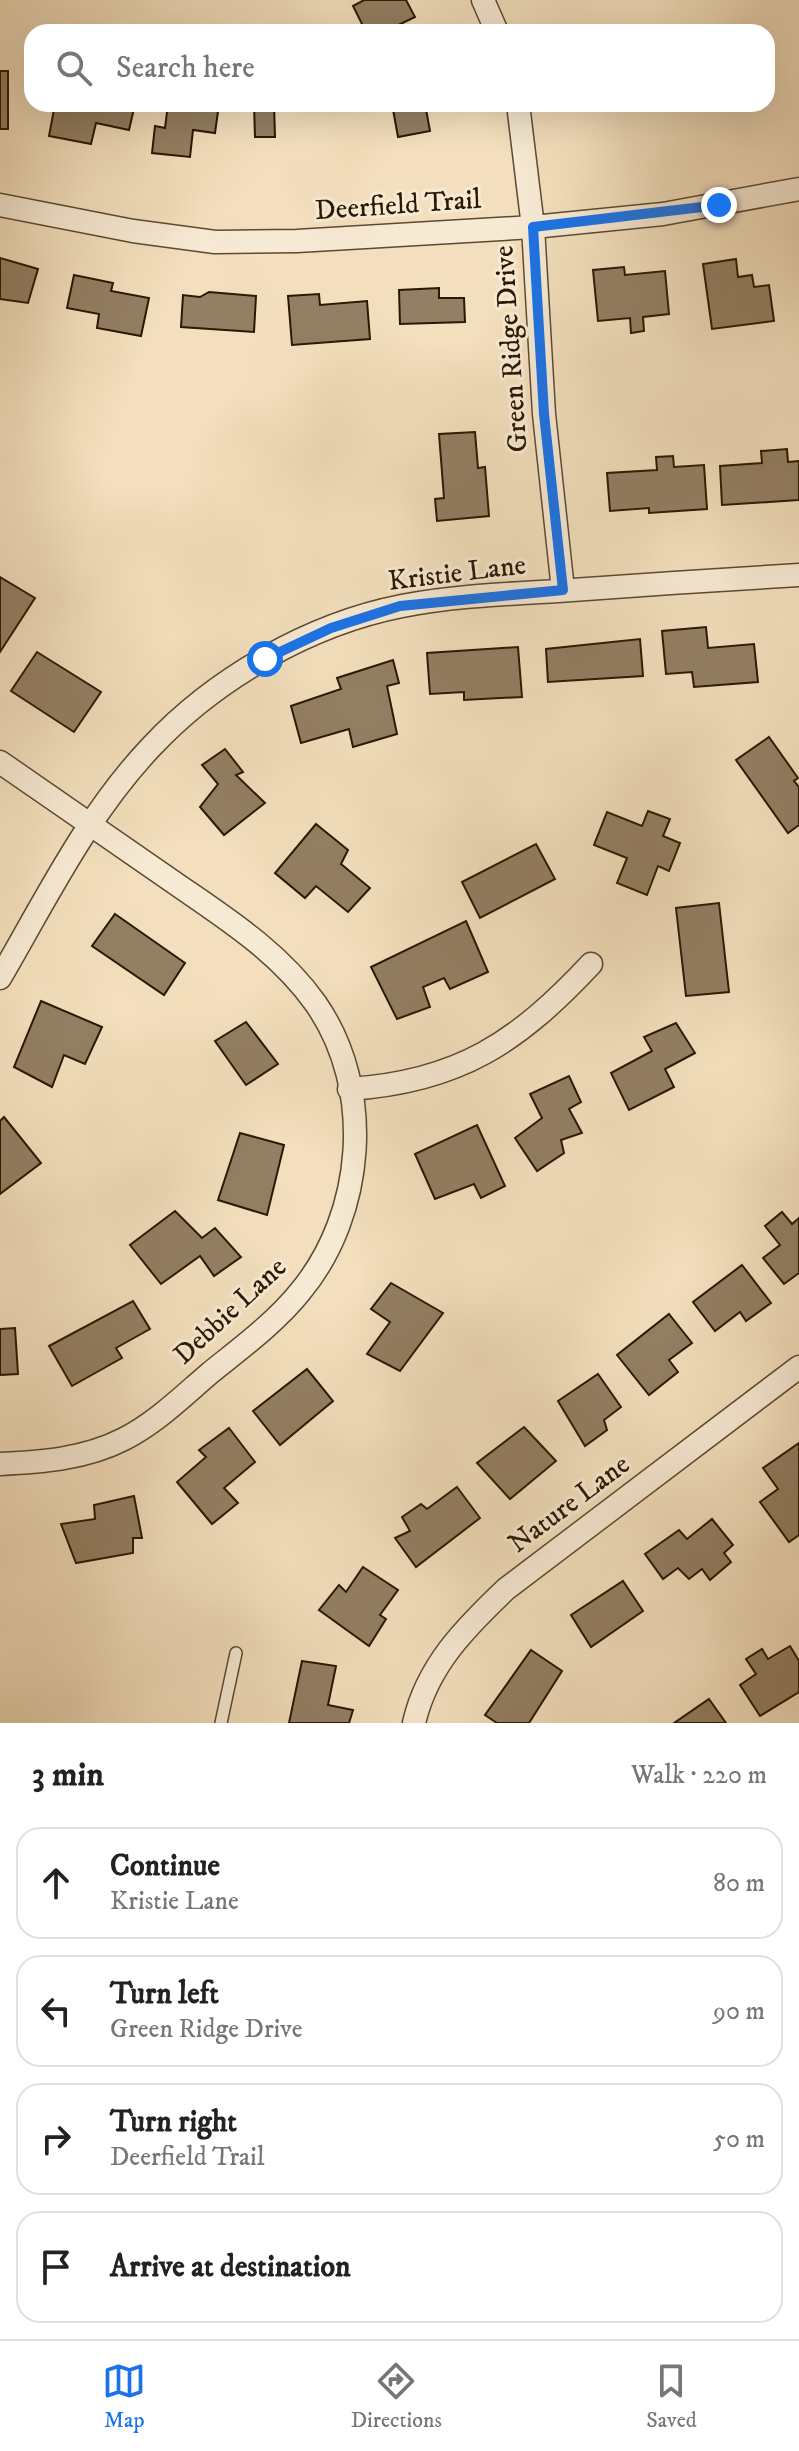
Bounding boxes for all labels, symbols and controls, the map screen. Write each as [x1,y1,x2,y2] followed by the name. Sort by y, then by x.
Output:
[24,24,775,112] search box
[52,46,96,90] icon: search
[116,50,255,87] text: Search here
[314,182,483,228] street label: Deerfield Trail
[701,187,737,223] route end
[486,244,536,454] street label: Green Ridge Drive
[386,547,528,599] street label: Kristie Lane
[247,641,283,677] route start
[166,1250,294,1372] street label: Debbie Lane
[501,1447,637,1561] street label: Nature Lane
[32,1754,104,1796] text: 3 min
[631,1759,767,1792] text: Walk · 220 m
[110,1848,220,1885] text: Continue
[34,1861,78,1905] icon: ahead
[713,1867,765,1900] text: 80 m
[110,1885,239,1918] text: Kristie Lane
[110,1976,219,2013] text: Turn left
[34,1989,78,2033] icon: left
[713,1995,765,2028] text: 90 m
[110,2013,302,2046] text: Green Ridge Drive
[110,2104,237,2141] text: Turn right
[34,2117,78,2161] icon: right
[713,2123,765,2156] text: 50 m
[110,2141,265,2174] text: Deerfield Trail
[34,2245,78,2289] icon: arrive
[110,2249,351,2286] text: Arrive at destination
[102,2359,146,2434] tab: Map
[351,2359,442,2434] tab: Directions
[646,2359,697,2434] tab: Saved

